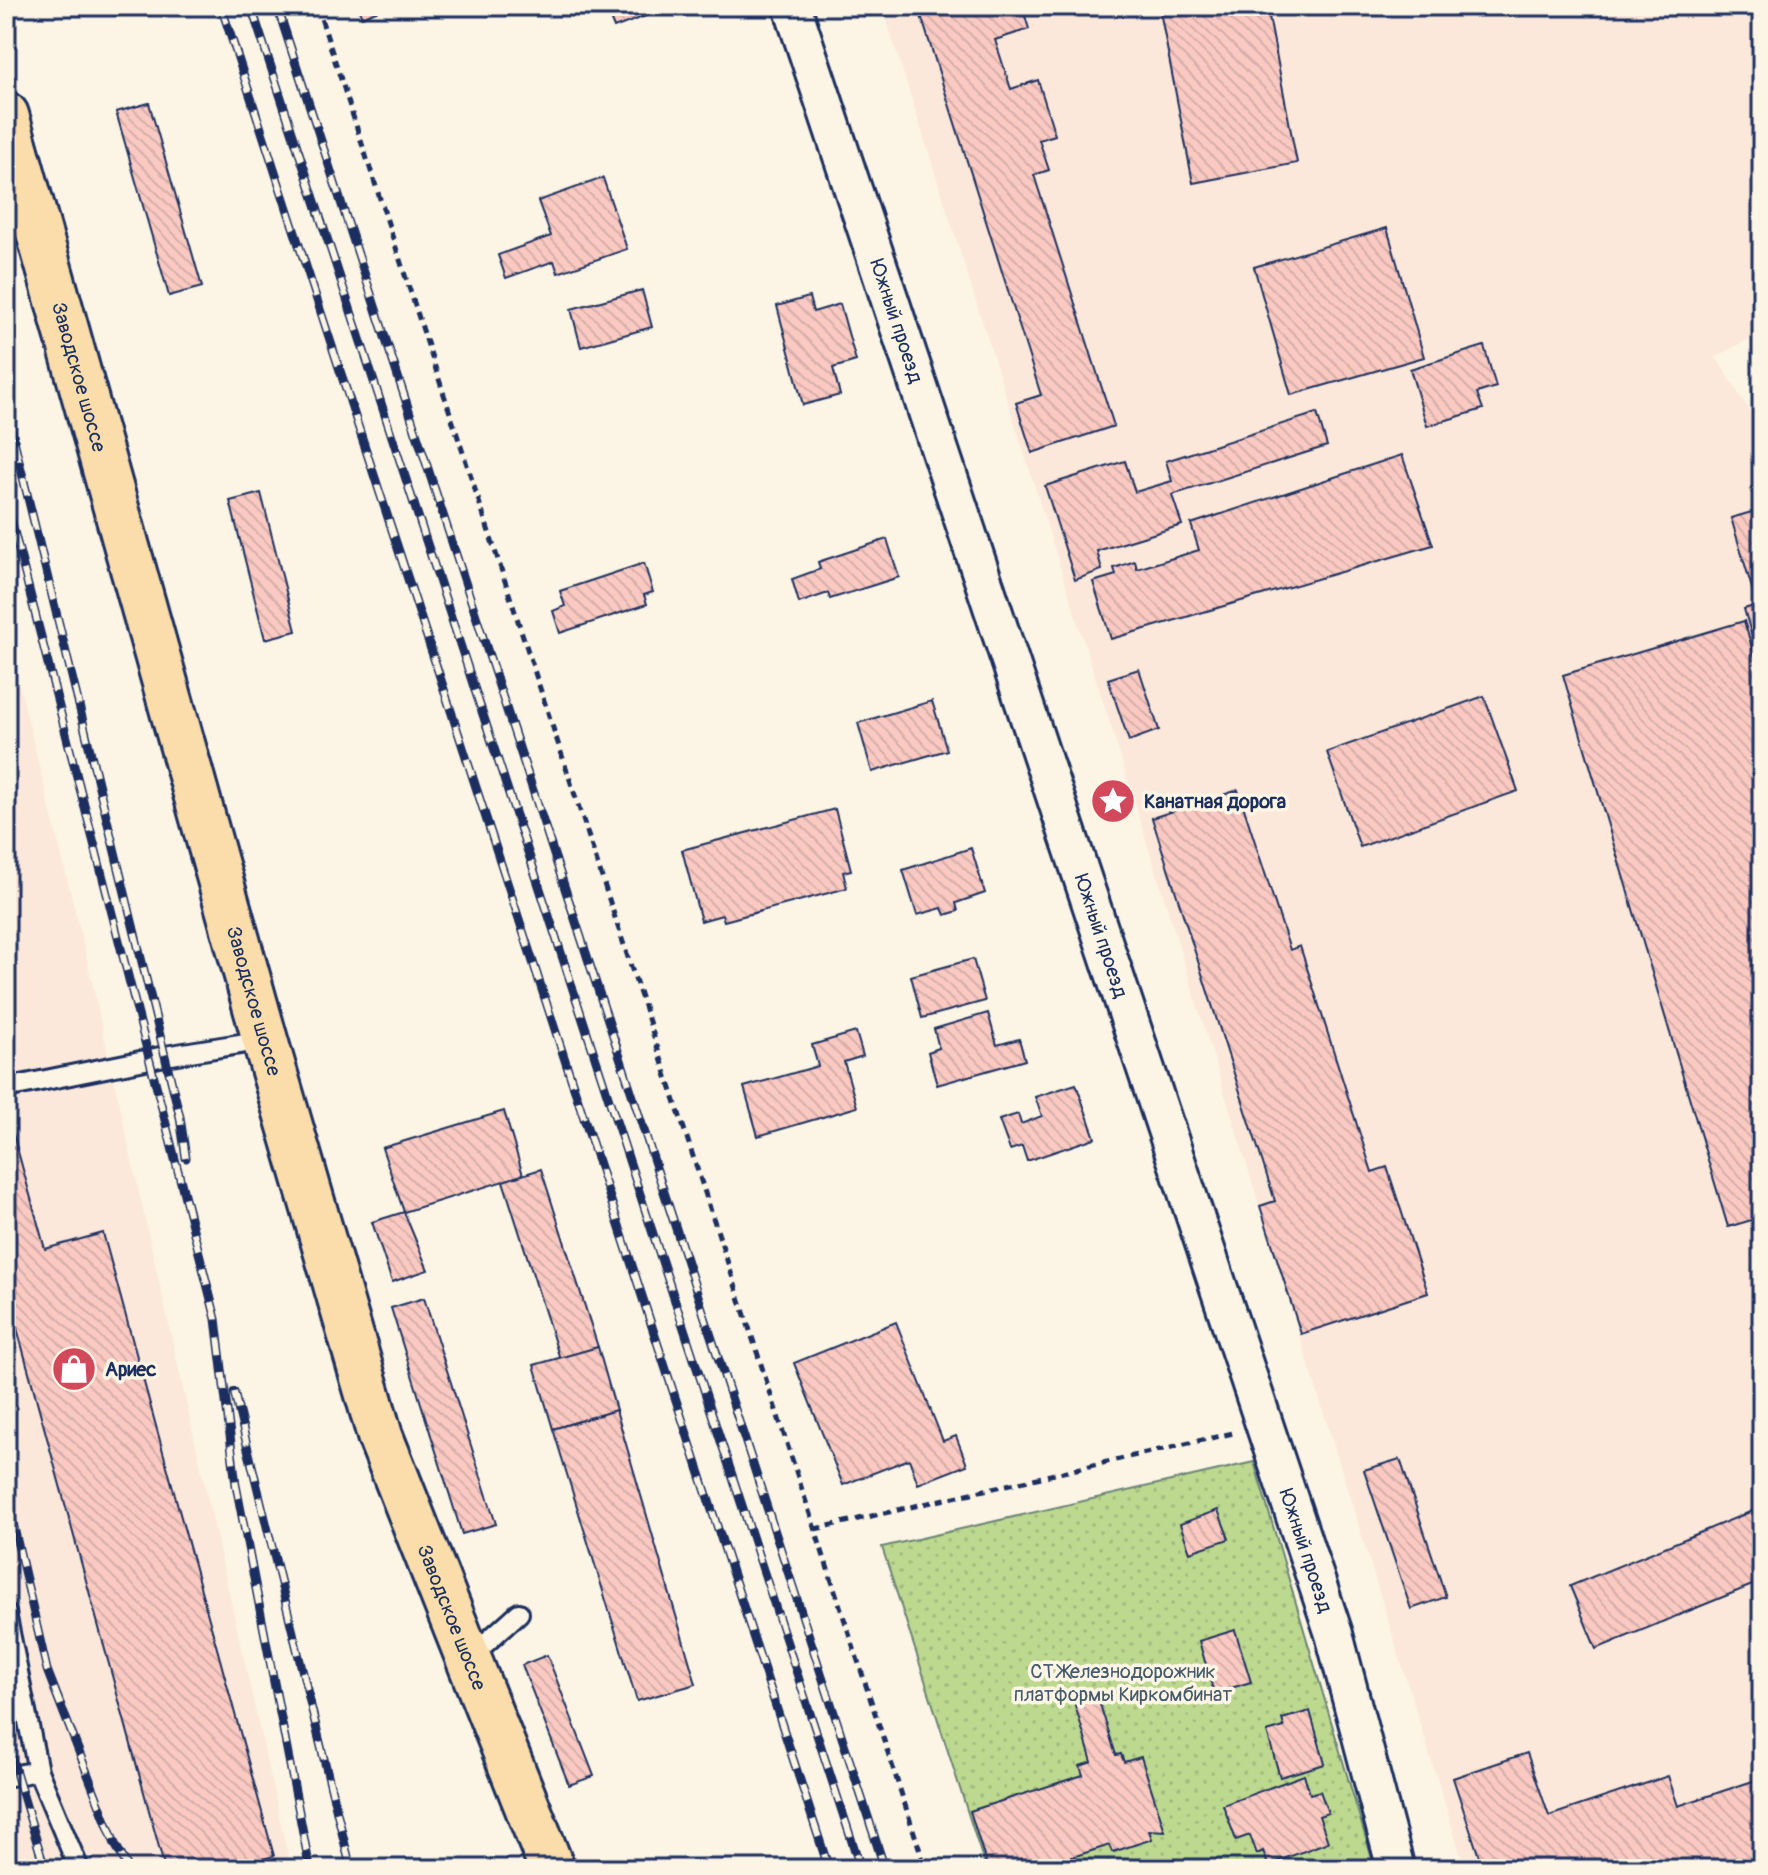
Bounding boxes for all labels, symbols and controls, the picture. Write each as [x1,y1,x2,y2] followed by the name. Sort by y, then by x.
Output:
[865,256,929,386] street label: Южный проезд
[46,299,112,455] street label: Заводское шоссе
[1089,777,1137,825] place icon: Канатная дорога
[1144,789,1286,814] place label: Канатная дорога
[1069,871,1134,1001] street label: Южный проезд
[221,923,287,1079] street label: Заводское шоссе
[50,1345,98,1393] shop icon: Ариес
[105,1357,156,1382] place label: Ариес
[1274,1486,1338,1616] street label: Южный проезд
[412,1541,492,1694] street label: Заводское шоссе
[1014,1659,1232,1707] park label: СТ Железнодорожник платформы Киркомбинат

